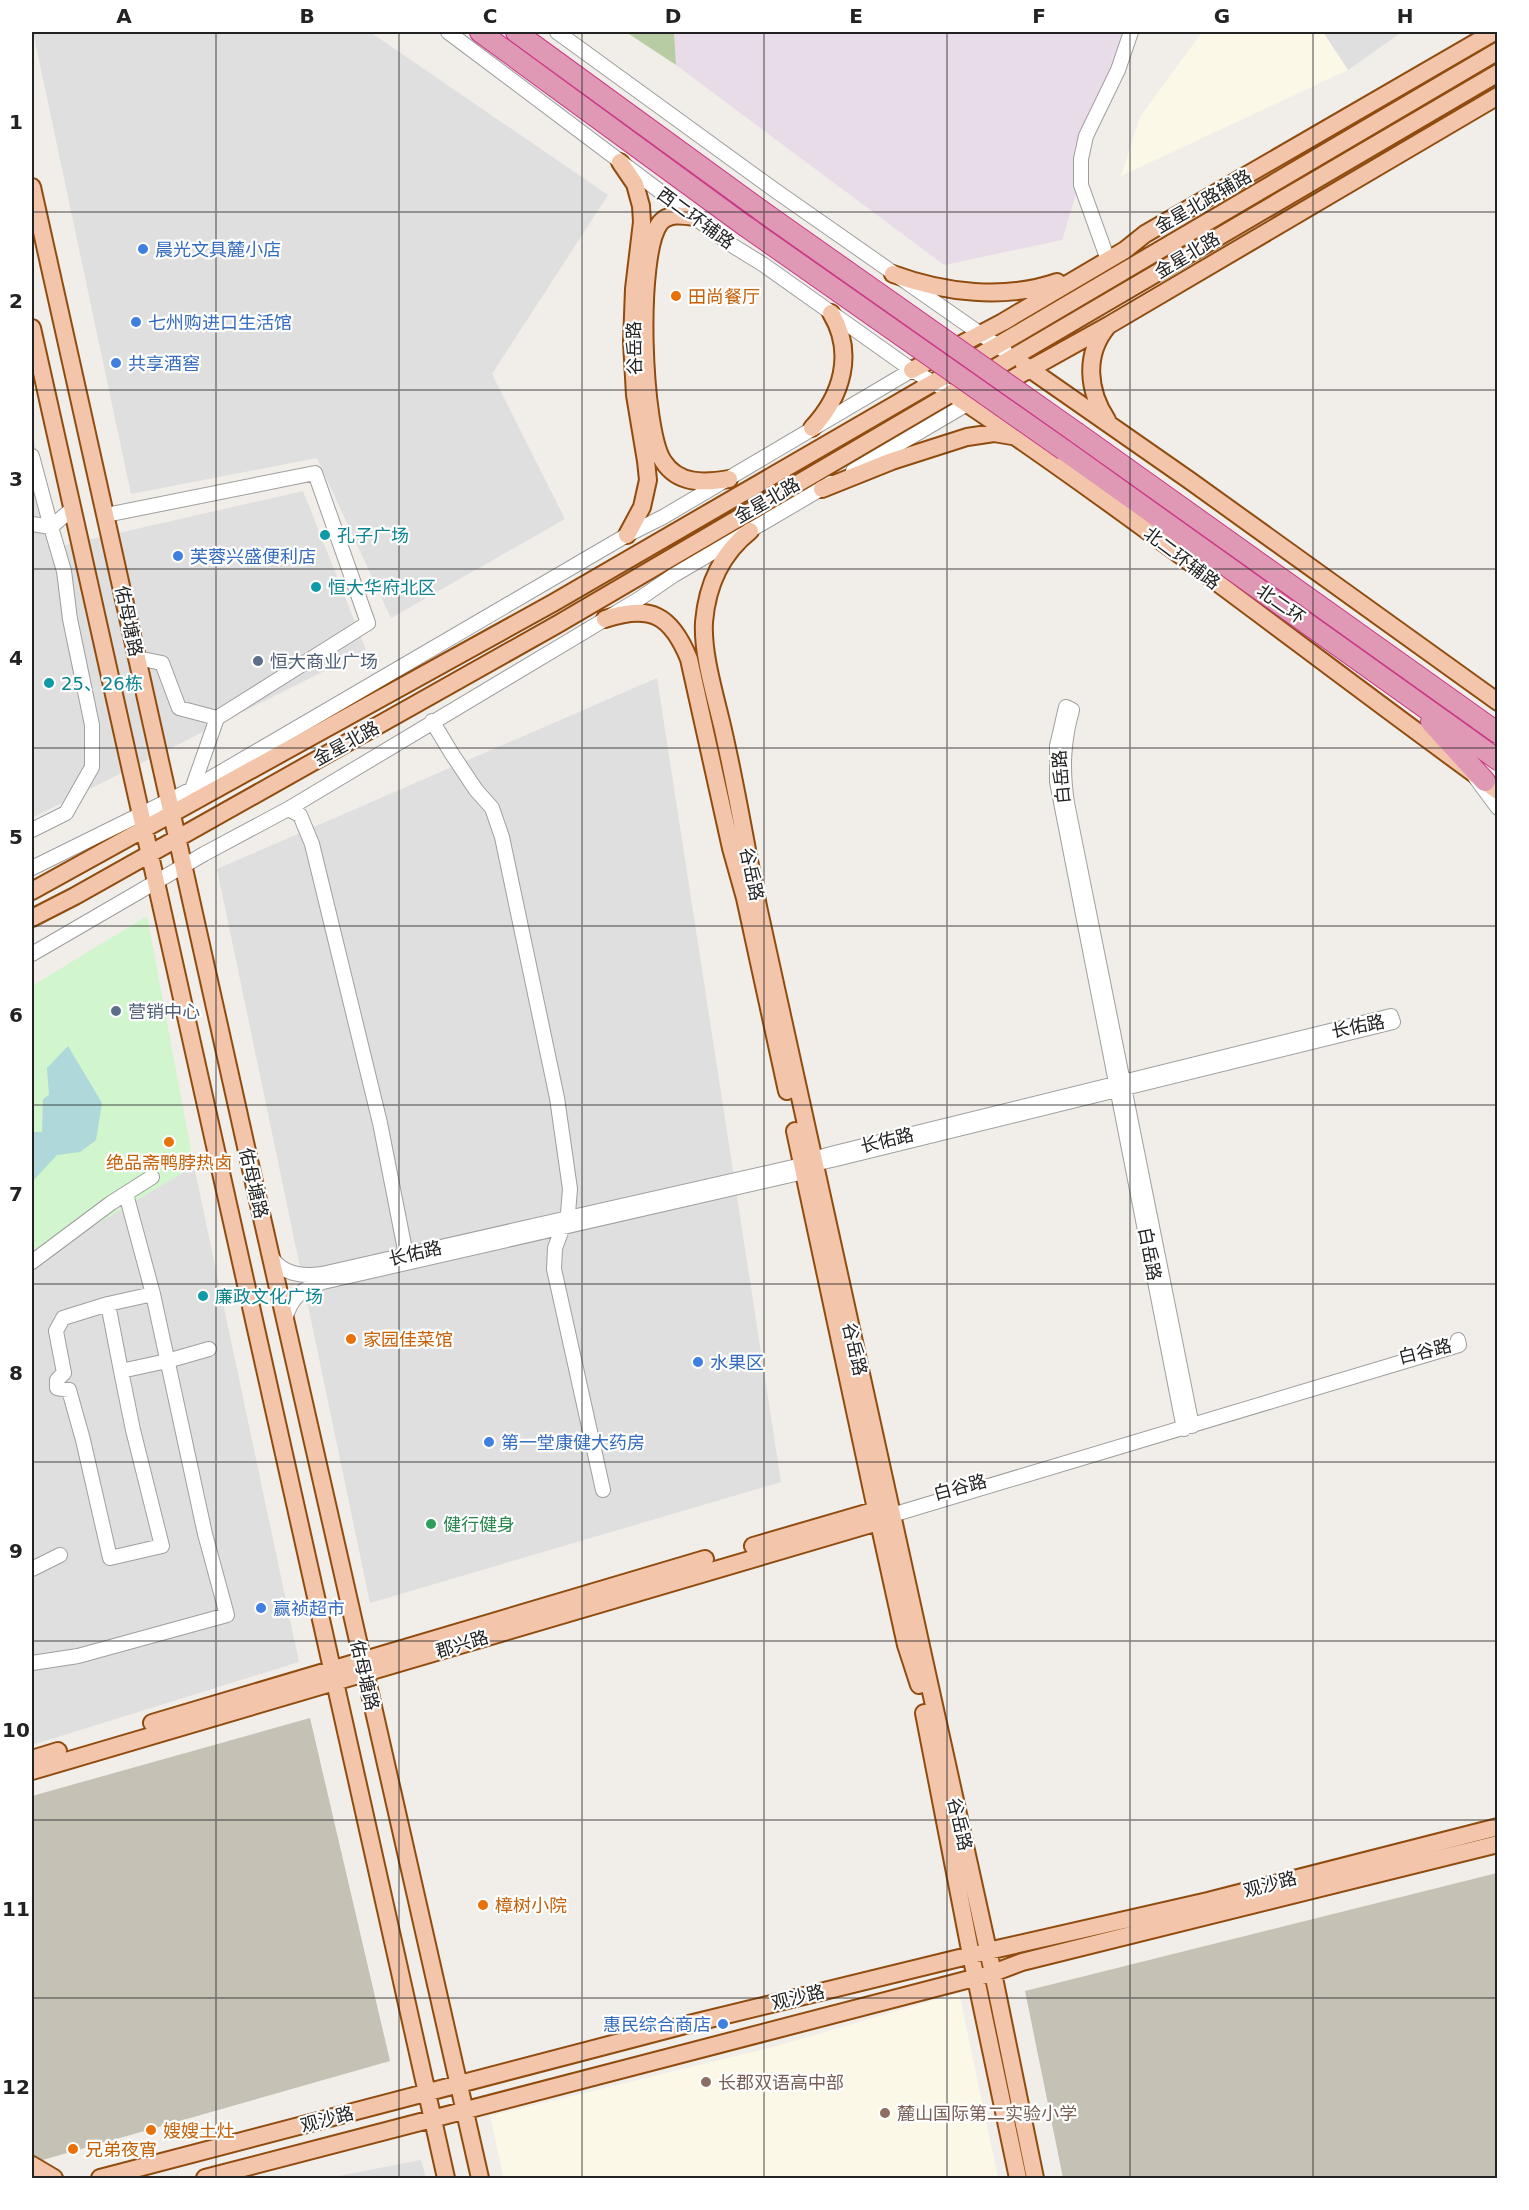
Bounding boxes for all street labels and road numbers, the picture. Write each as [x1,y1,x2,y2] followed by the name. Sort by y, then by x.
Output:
[1151,165,1255,237] street label: 金星北路辅路
[653,183,739,253] street label: 西二环辅路
[1151,227,1223,283] street label: 金星北路
[623,321,645,375] street label: 谷岳路
[731,473,803,527] street label: 金星北路
[1140,523,1224,593] street label: 北二环辅路
[1253,580,1309,628] street label: 北二环
[111,584,147,658] street label: 佑母塘路
[309,716,383,770] street label: 金星北路
[1048,749,1074,805] street label: 白岳路
[736,845,768,903] street label: 谷岳路
[1329,1011,1387,1041] street label: 长佑路
[858,1123,916,1157] street label: 长佑路
[236,1146,272,1220] street label: 佑母塘路
[1135,1225,1165,1283] street label: 白岳路
[386,1237,444,1269] street label: 长佑路
[839,1320,871,1378] street label: 谷岳路
[1396,1334,1454,1368] street label: 白谷路
[931,1470,989,1504] street label: 白谷路
[433,1626,491,1662] street label: 郡兴路
[347,1638,383,1712] street label: 佑母塘路
[944,1795,976,1853] street label: 谷岳路
[1241,1867,1299,1901] street label: 观沙路
[769,1980,827,2014] street label: 观沙路
[298,2102,356,2136] street label: 观沙路

